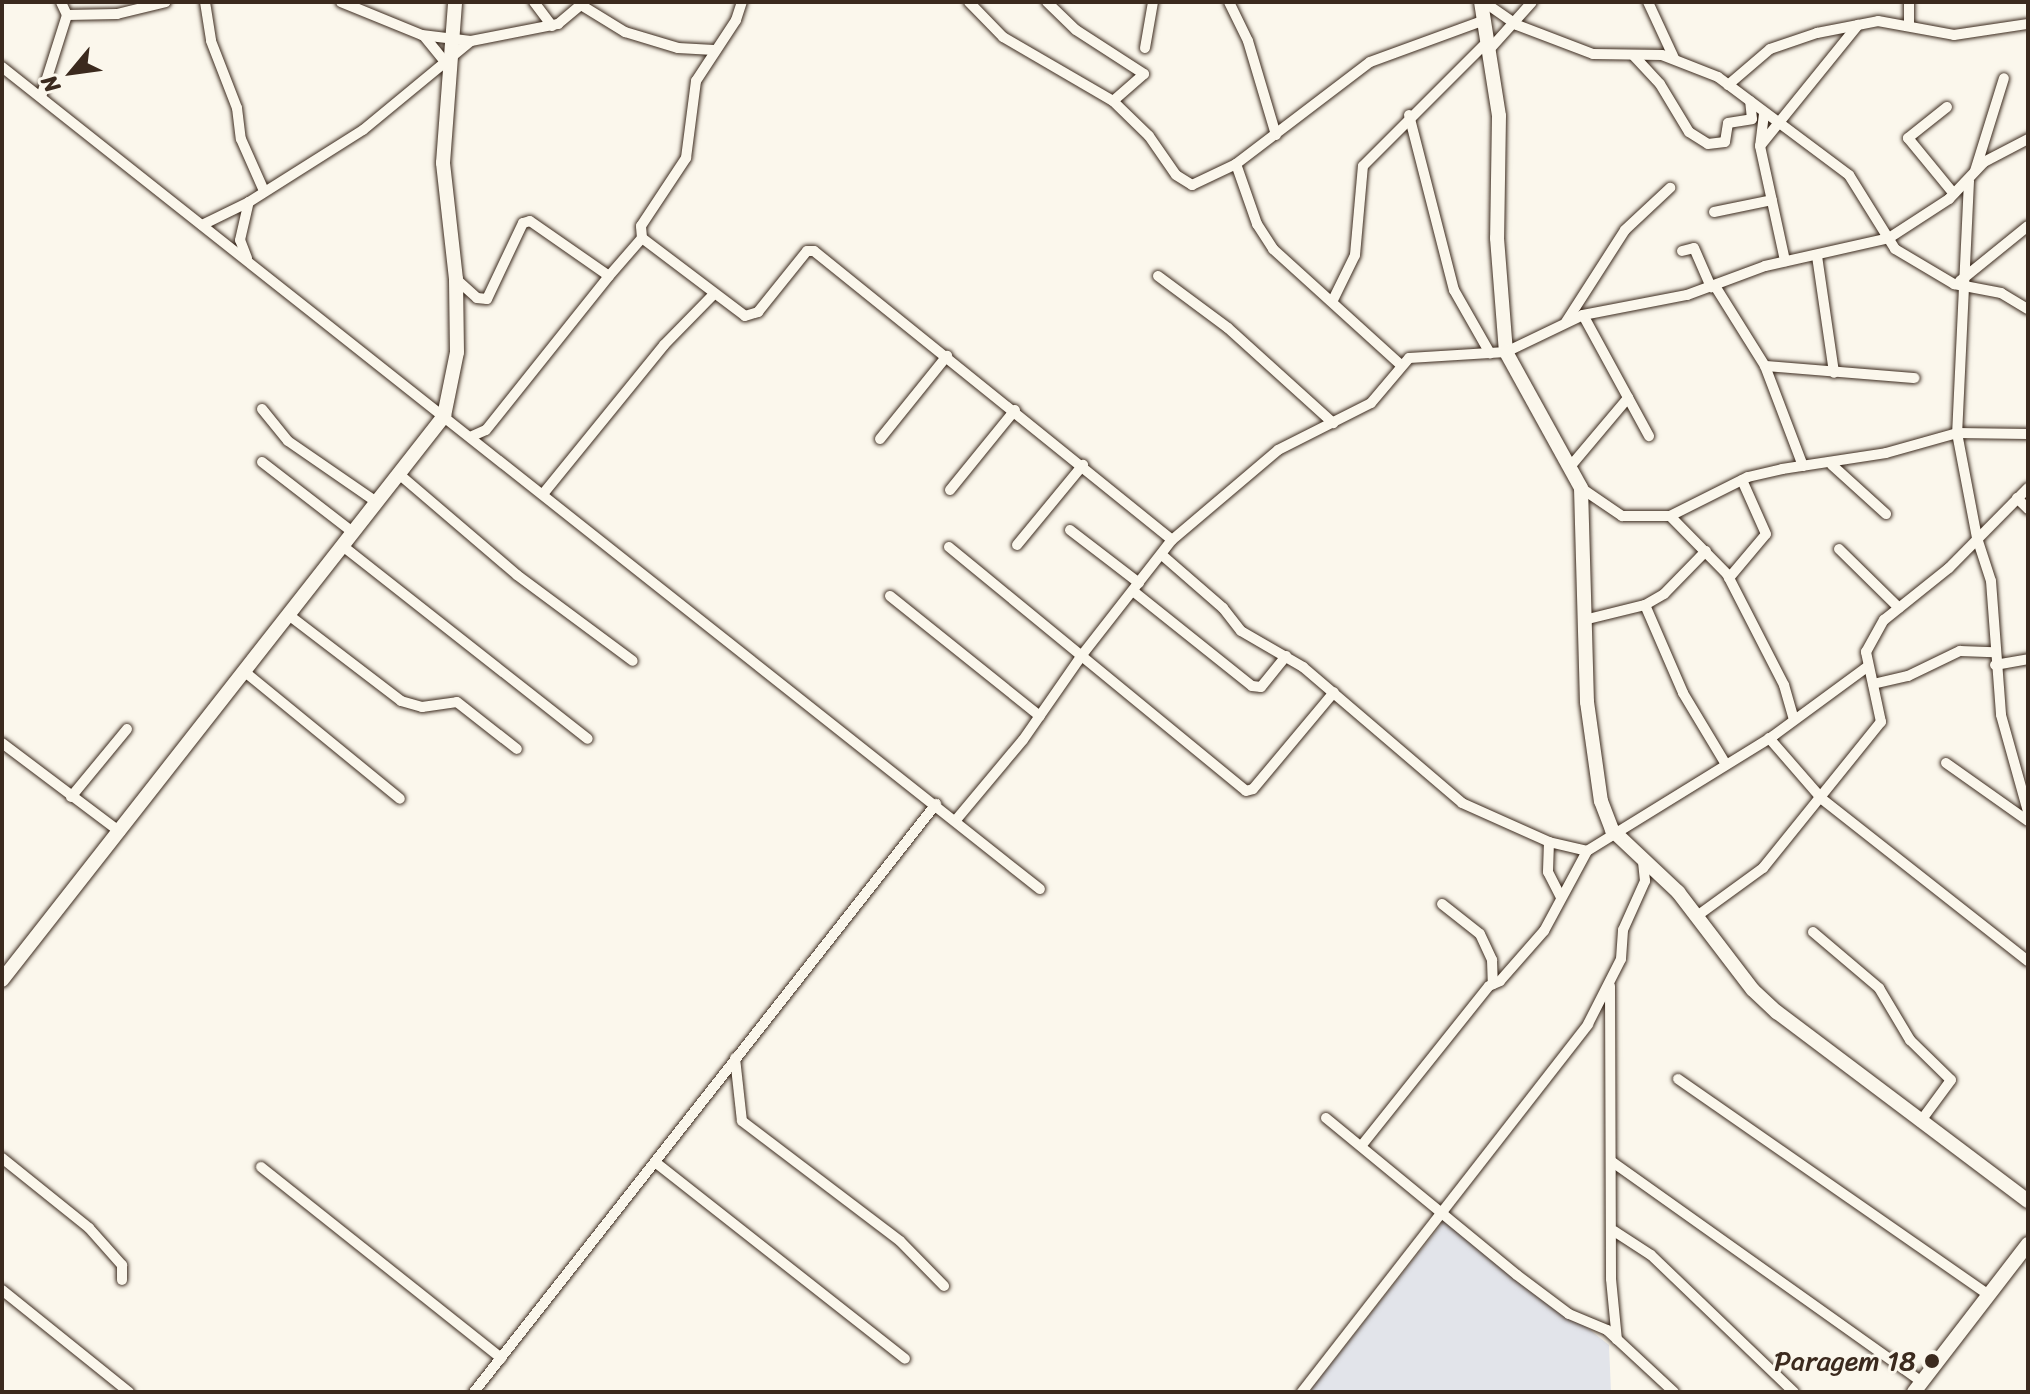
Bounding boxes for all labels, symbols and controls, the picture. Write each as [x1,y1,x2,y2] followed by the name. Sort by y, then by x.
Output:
[32,32,112,112] north arrow
[30,68,71,100] text: N
[1774,1344,1916,1378] place label: Paragem 18
[1923,1352,1941,1370] marker: Paragem 18

